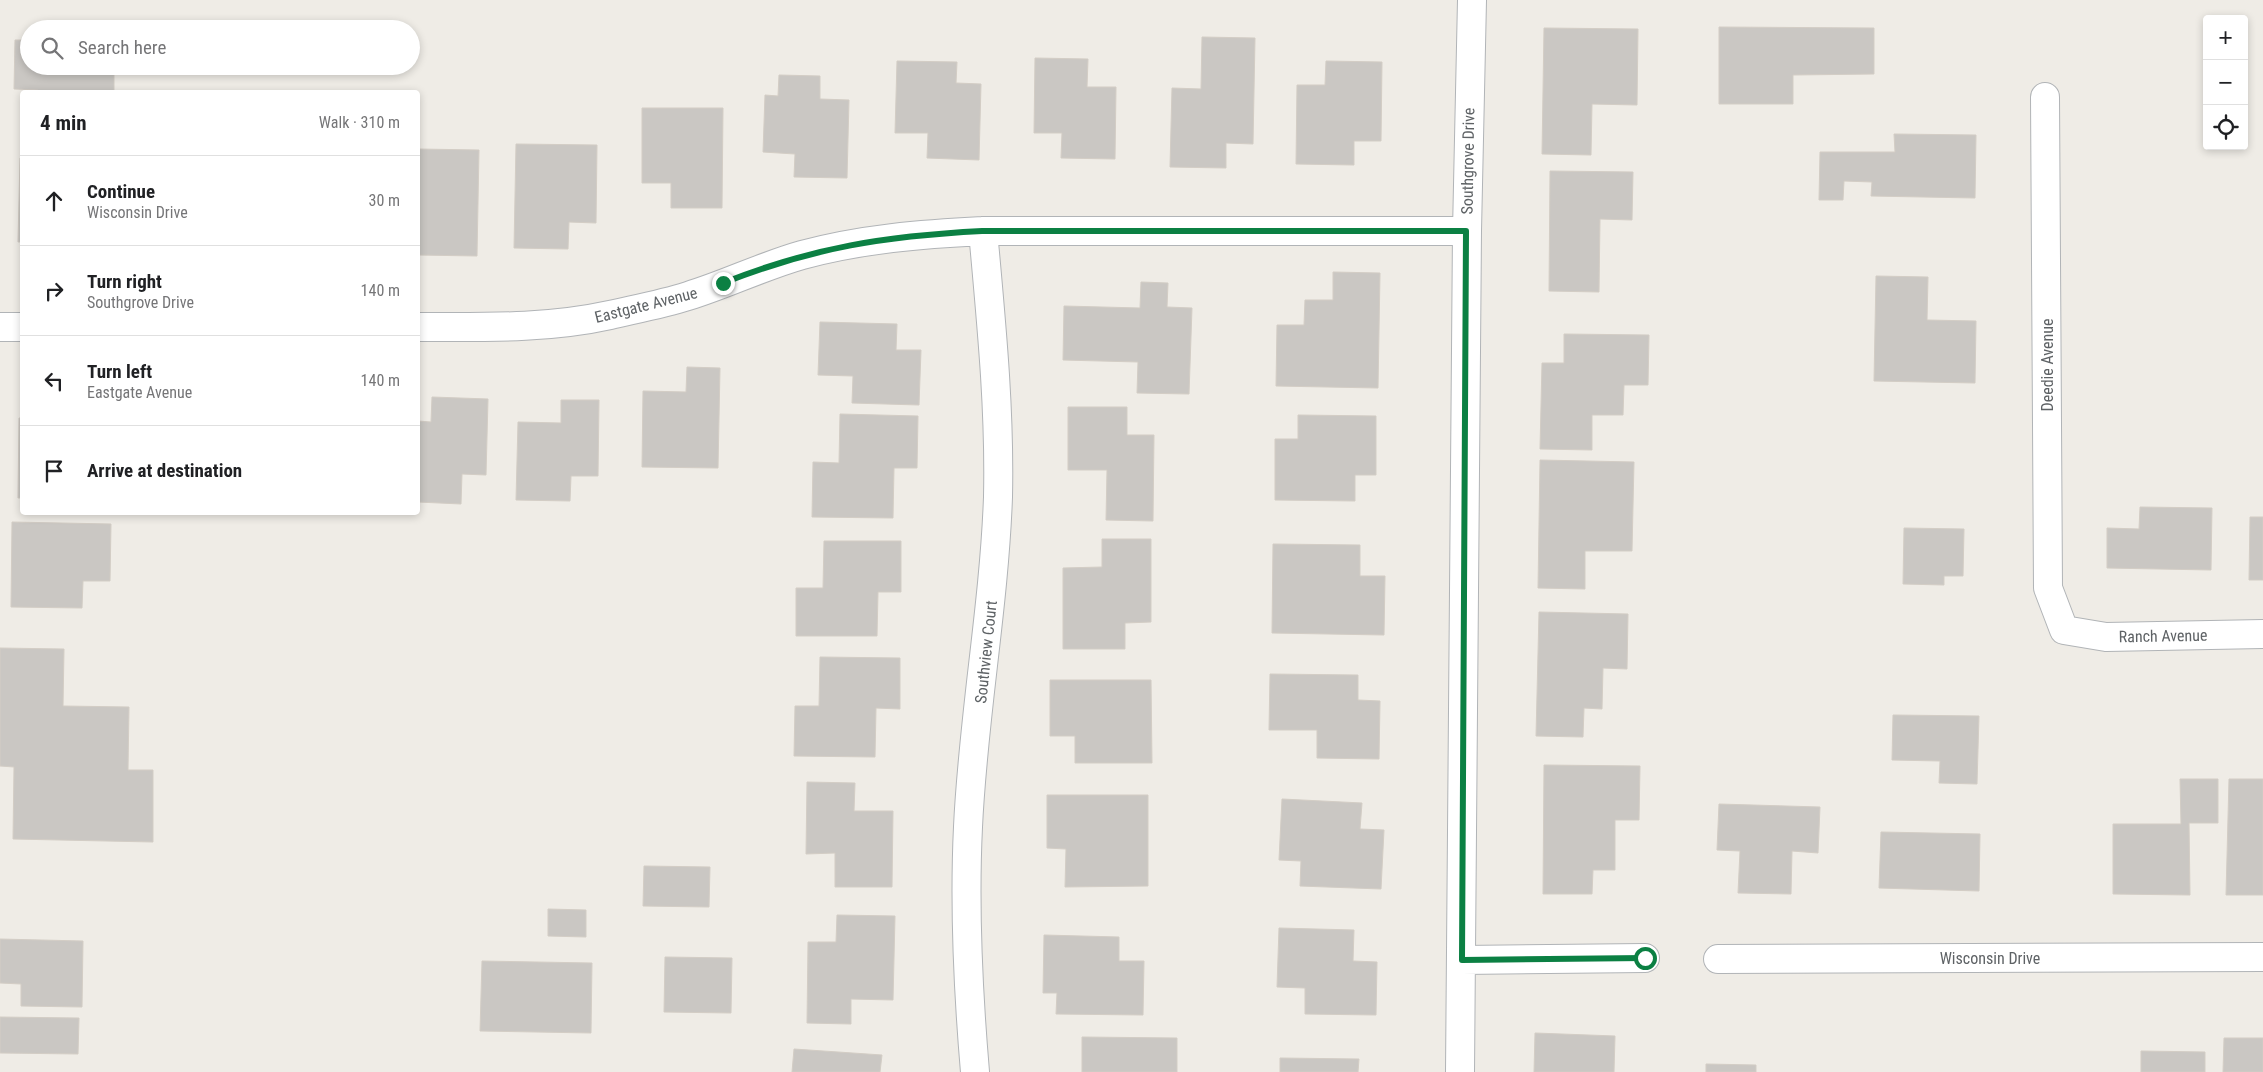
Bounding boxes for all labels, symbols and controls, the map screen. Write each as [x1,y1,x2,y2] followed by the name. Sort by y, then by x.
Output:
[2203,15,2248,150] map controls
[2203,15,2248,60] button: +
[20,20,420,75] search box
[38,34,66,62] icon: search
[78,36,166,59] text: Search here
[2203,60,2248,105] button: −
[2203,105,2248,150] button: locate
[1458,107,1478,215] street label: Southgrove Drive
[40,111,87,135] text: 4 min
[319,113,400,132] text: Walk · 310 m
[87,180,155,203] text: Continue
[40,187,68,215] icon: ahead
[368,191,400,210] text: 30 m
[87,203,188,222] text: Wisconsin Drive
[87,270,162,293] text: Turn right
[712,272,735,295] route end
[40,277,68,305] icon: right
[361,281,400,300] text: 140 m
[593,283,699,327] street label: Eastgate Avenue
[87,293,194,312] text: Southgrove Drive
[2038,319,2057,411] street label: Deedie Avenue
[87,360,152,383] text: Turn left
[40,367,68,395] icon: left
[361,371,400,390] text: 140 m
[87,383,192,402] text: Eastgate Avenue
[40,457,68,485] icon: arrive
[87,459,242,482] text: Arrive at destination
[971,599,1001,704] street label: Southview Court
[2118,626,2208,646] street label: Ranch Avenue
[1634,947,1657,970] route start
[1940,949,2040,968] street label: Wisconsin Drive

